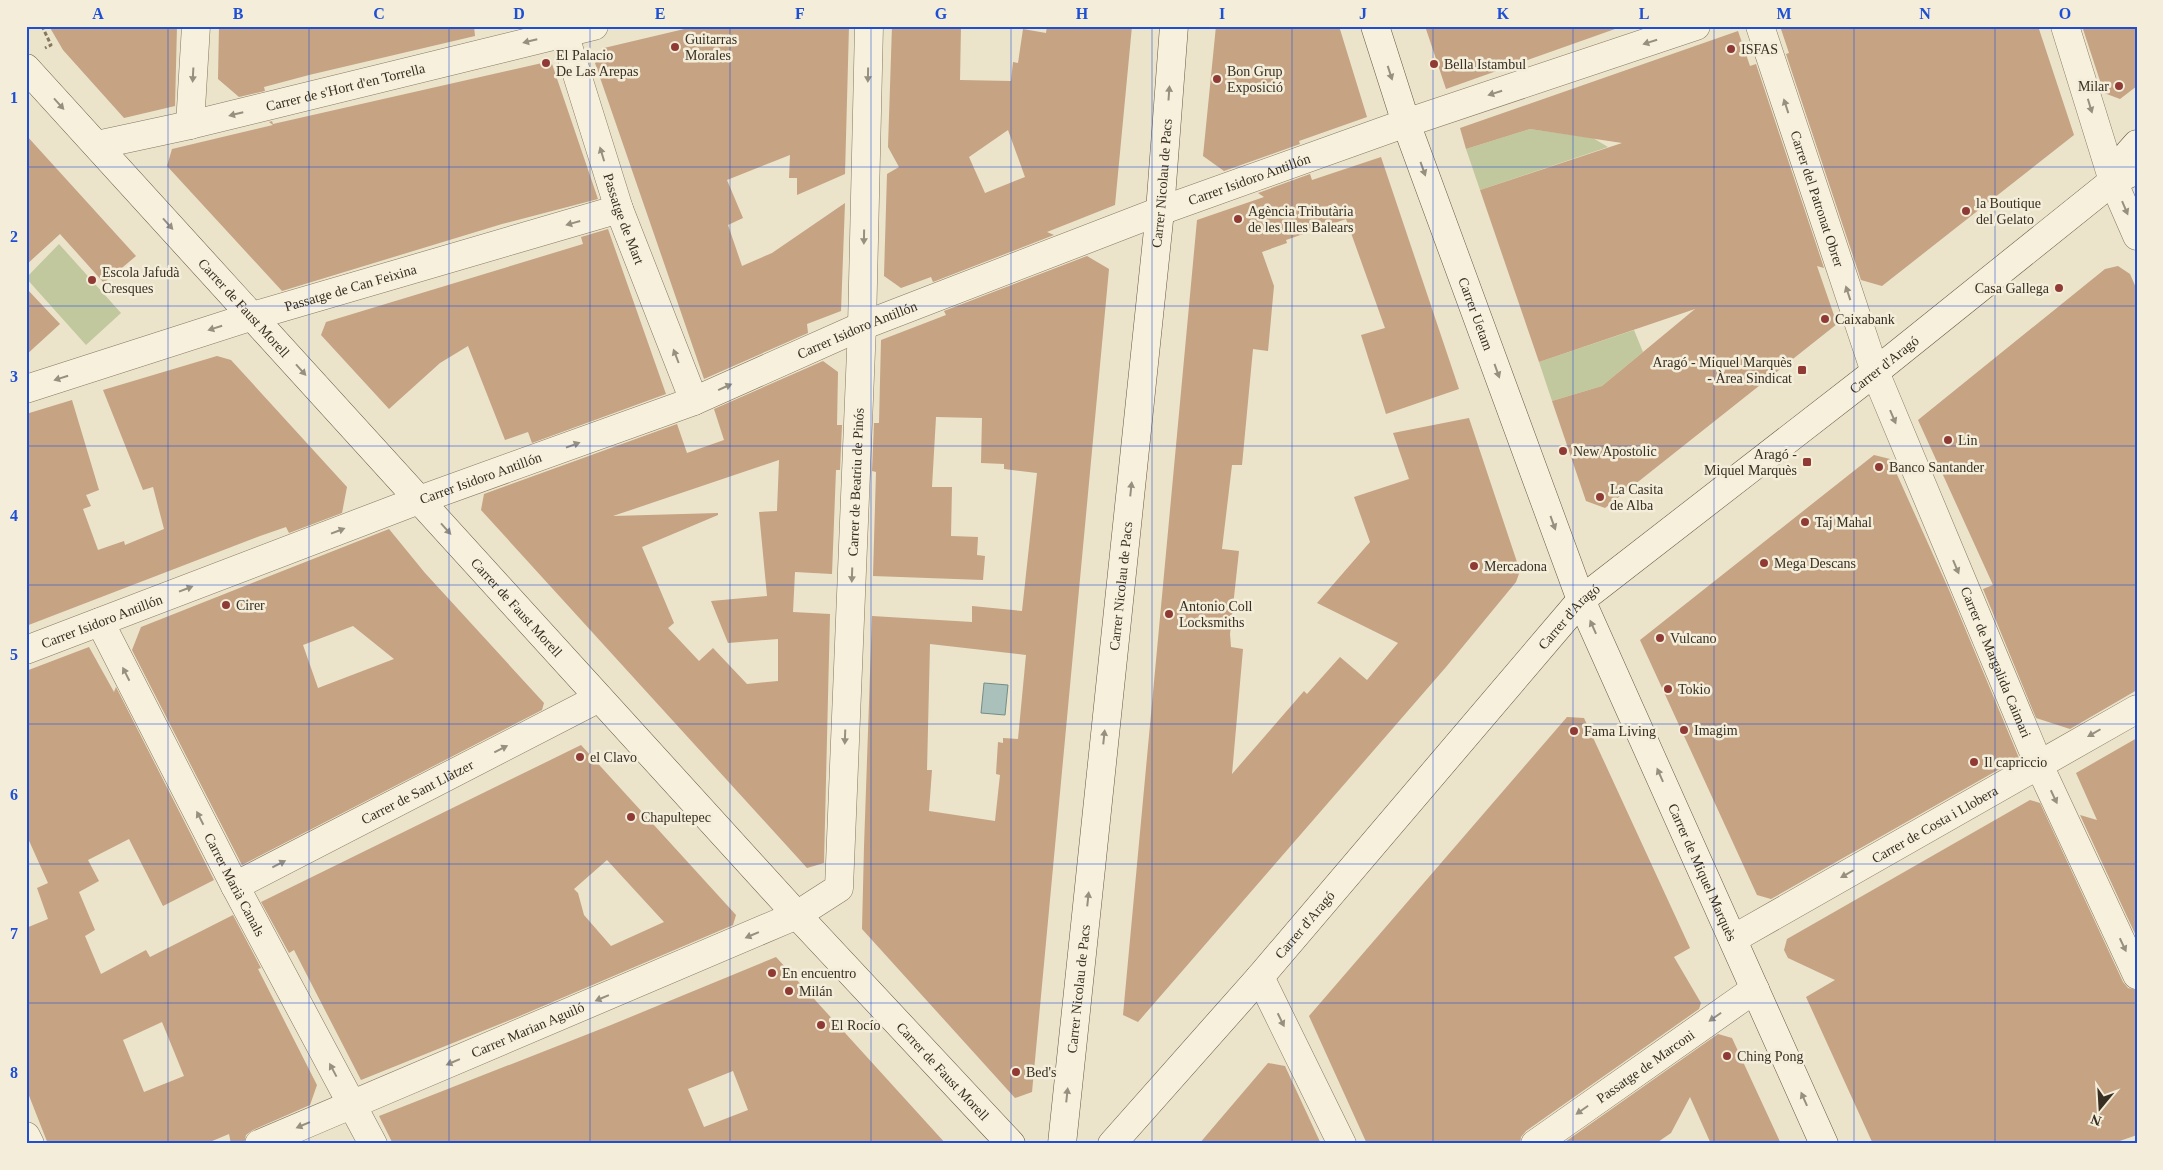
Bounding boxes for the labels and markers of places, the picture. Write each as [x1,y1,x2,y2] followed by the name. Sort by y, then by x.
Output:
[685,32,737,63] place label: Guitarras Morales
[669,41,681,53] marker: Guitarras Morales
[1741,42,1778,57] place label: ISFAS
[1725,43,1737,55] marker: ISFAS
[556,48,638,79] place label: El Palacio De Las Arepas
[540,57,552,69] marker: El Palacio De Las Arepas
[1444,57,1526,72] place label: Bella Istambul
[1428,58,1440,70] marker: Bella Istambul
[1227,64,1283,95] place label: Bon Grup Exposició
[1211,73,1223,85] marker: Bon Grup Exposició
[2078,79,2109,94] place label: Milar
[2113,80,2125,92] marker: Milar
[1976,196,2041,227] place label: la Boutique del Gelato
[1248,204,1354,235] place label: Agència Tributària de les Illes Balears
[1960,205,1972,217] marker: la Boutique del Gelato
[1232,213,1244,225] marker: Agència Tributària de les Illes Balears
[102,265,180,296] place label: Escola Jafudà Cresques
[86,274,98,286] marker: Escola Jafudà Cresques
[1975,281,2050,296] place label: Casa Gallega
[2053,282,2065,294] marker: Casa Gallega
[1835,312,1895,327] place label: Caixabank
[1819,313,1831,325] marker: Caixabank
[1652,355,1792,386] place label: Aragó - Miquel Marquès - Àrea Sindicat
[1796,364,1808,376] marker: Aragó - Miquel Marquès - Àrea Sindicat
[1958,433,1977,448] place label: Lin
[1942,434,1954,446] marker: Lin
[1573,444,1657,459] place label: New Apostolic
[1557,445,1569,457] marker: New Apostolic
[1704,447,1797,478] place label: Aragó - Miquel Marquès
[1801,456,1813,468] marker: Aragó - Miquel Marquès
[1889,460,1985,475] place label: Banco Santander
[1873,461,1885,473] marker: Banco Santander
[1610,482,1664,513] place label: La Casita de Alba
[1594,491,1606,503] marker: La Casita de Alba
[1815,515,1872,530] place label: Taj Mahal
[1799,516,1811,528] marker: Taj Mahal
[1774,556,1856,571] place label: Mega Descans
[1758,557,1770,569] marker: Mega Descans
[1484,559,1548,574] place label: Mercadona
[1468,560,1480,572] marker: Mercadona
[236,598,265,613] place label: Cirer
[220,599,232,611] marker: Cirer
[1179,599,1253,630] place label: Antonio Coll Locksmiths
[1163,608,1175,620] marker: Antonio Coll Locksmiths
[1670,631,1717,646] place label: Vulcano
[1654,632,1666,644] marker: Vulcano
[1678,682,1710,697] place label: Tokio
[1662,683,1674,695] marker: Tokio
[1694,723,1738,738] place label: Imagim
[1584,724,1656,739] place label: Fama Living
[1678,724,1690,736] marker: Imagim
[1568,725,1580,737] marker: Fama Living
[590,750,637,765] place label: el Clavo
[574,751,586,763] marker: el Clavo
[1984,755,2047,770] place label: Il capriccio
[1968,756,1980,768] marker: Il capriccio
[641,810,711,825] place label: Chapultepec
[625,811,637,823] marker: Chapultepec
[782,966,856,981] place label: En encuentro
[766,967,778,979] marker: En encuentro
[799,984,832,999] place label: Milán
[783,985,795,997] marker: Milán
[831,1018,880,1033] place label: El Rocío
[815,1019,827,1031] marker: El Rocío
[1737,1049,1804,1064] place label: Ching Pong
[1721,1050,1733,1062] marker: Ching Pong
[1026,1065,1057,1080] place label: Bed's
[1010,1066,1022,1078] marker: Bed's

